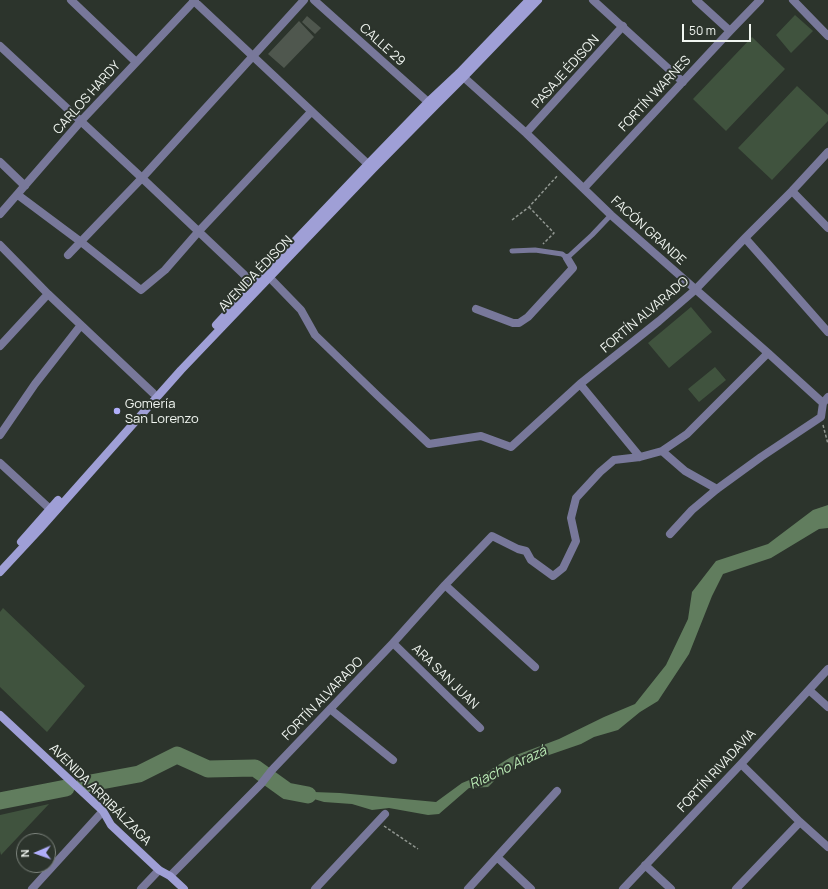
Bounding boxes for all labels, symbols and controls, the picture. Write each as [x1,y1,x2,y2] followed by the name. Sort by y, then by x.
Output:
[684,16,753,42] scale bar
[356,20,408,70] street label: CALLE 29
[689,22,716,39] text: 50 m
[529,32,603,112] street label: PASAJE ÉDISON
[616,53,694,135] street label: FORTÍN WARNES
[50,58,124,138] street label: CARLOS HARDY
[607,193,689,269] street label: FACÓN GRANDE
[216,233,296,315] street label: AVENIDA ÉDISON
[598,274,692,356] street label: FORTÍN ALVARADO
[125,396,199,427] place label: Gomería San Lorenzo
[112,406,122,416] marker: Gomería San Lorenzo
[408,641,482,713] street label: ARA SAN JUAN
[279,654,367,744] street label: FORTÍN ALVARADO
[675,726,759,816] street label: FORTÍN RIVADAVIA
[46,741,154,849] street label: AVENIDA ARRIBÁLZAGA
[467,743,549,793] water label: Riacho Arazá
[16,833,56,873] north arrow
[17,849,32,858] text: N

